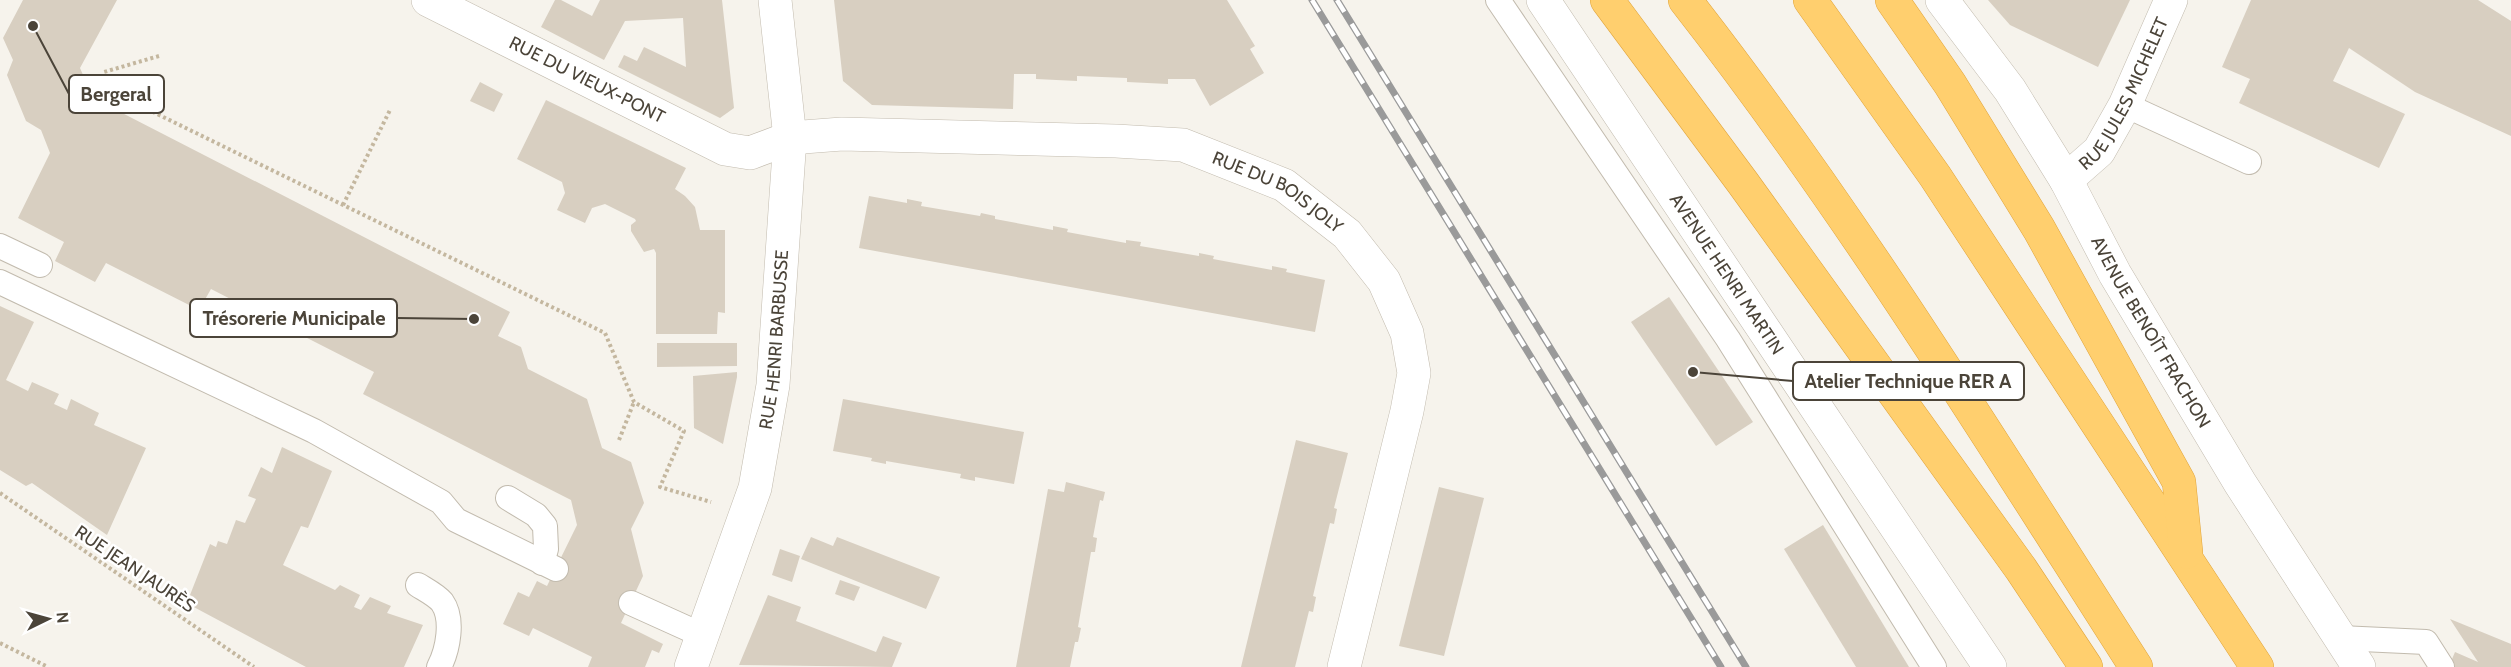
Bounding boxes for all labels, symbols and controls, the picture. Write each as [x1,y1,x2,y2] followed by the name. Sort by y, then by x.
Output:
[2074,14,2173,175] street label: RUE JULES MICHELET
[506,32,669,128] street label: RUE DU VIEUX-PONT
[69,75,164,113] callout: Bergeral
[80,82,152,106] text: Bergeral
[1209,147,1348,238] street label: RUE DU BOIS JOLY
[1665,189,1788,359] street label: AVENUE HENRI MARTIN
[2086,233,2215,432] street label: AVENUE BENOÎT FRACHON
[754,249,793,431] street label: RUE HENRI BARBUSSE
[190,299,397,337] callout: Trésorerie Municipale
[203,306,385,330] text: Trésorerie Municipale
[1793,362,2024,400] callout: Atelier Technique RER A
[1804,369,2012,393] text: Atelier Technique RER A
[71,521,199,617] street label: RUE JEAN JAURÈS
[18,589,78,649] north arrow
[52,611,72,624] text: N

